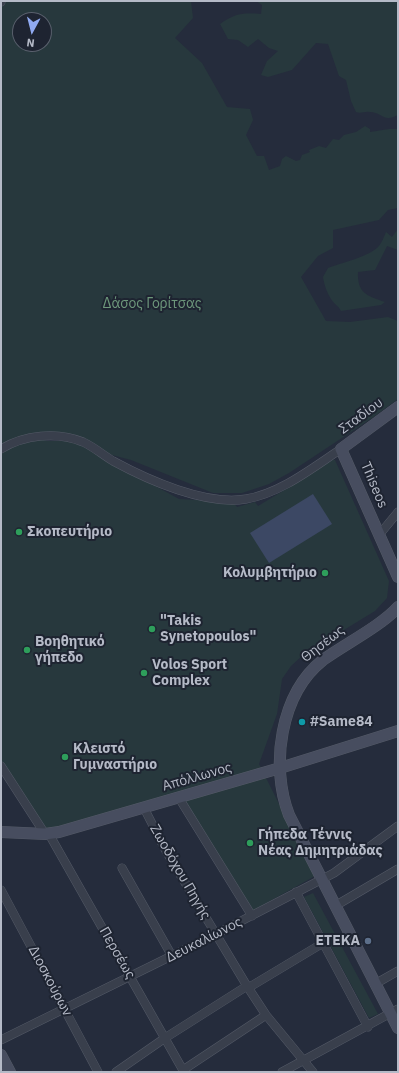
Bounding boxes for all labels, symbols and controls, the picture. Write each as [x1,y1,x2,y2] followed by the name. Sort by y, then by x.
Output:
[12,12,52,52] north arrow
[26,35,35,50] text: N
[102,296,202,312] park label: Δάσος Γορίτσας
[336,394,386,438] street label: Σταδίου
[357,459,391,511] street label: Thiseos
[27,524,112,540] place label: Σκοπευτήριο
[14,527,24,537] marker: Σκοπευτήριο
[223,565,317,581] place label: Κολυμβητήριο
[320,568,330,578] marker: Κολυμβητήριο
[160,613,256,646] place label: "Takis Synetopoulos"
[298,622,348,666] street label: Θησέως
[147,624,157,634] marker: "Takis Synetopoulos"
[35,634,105,666] place label: Βοηθητικό γήπεδο
[22,645,32,655] marker: Βοηθητικό γήπεδο
[152,657,227,690] place label: Volos Sport Complex
[139,668,149,678] marker: Volos Sport Complex
[310,714,373,730] place label: #Same84
[297,717,307,727] marker: #Same84
[73,741,157,774] place label: Κλειστό Γυμναστήριο
[60,752,70,762] marker: Κλειστό Γυμναστήριο
[160,759,234,795] street label: Απόλλωνος
[146,822,214,922] street label: Ζωοδόχου Πηγής
[258,827,383,860] place label: Γήπεδα Τέννις Νέας Δημητριάδας
[245,838,255,848] marker: Γήπεδα Τέννις Νέας Δημητριάδας
[163,914,245,966] street label: Δευκαλίωνος
[95,924,139,982] street label: Περσέως
[315,933,360,949] place label: ΕΤΕΚΑ
[363,936,373,946] marker: ΕΤΕΚΑ
[24,943,76,1019] street label: Διοσκούρων

